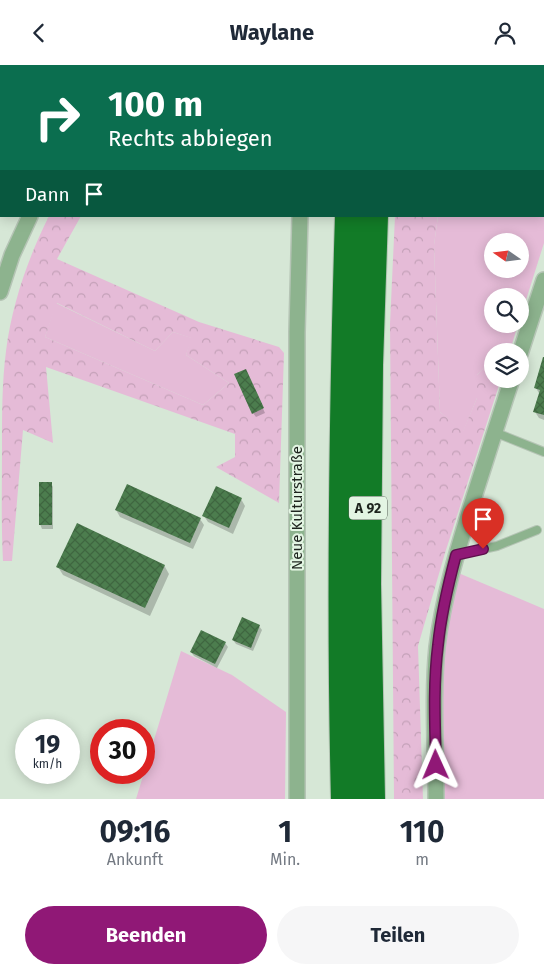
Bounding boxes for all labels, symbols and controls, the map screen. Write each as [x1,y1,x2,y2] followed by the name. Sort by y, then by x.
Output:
[25,19,53,47] icon: back
[230,19,314,46] text: Waylane
[491,19,519,47] icon: person
[108,83,203,125] text: 100 m
[25,85,90,150] icon: right
[108,125,273,152] text: Rechts abbiegen
[80,180,108,208] icon: arrive
[25,183,70,206] text: Dann
[484,233,529,277] north arrow
[484,233,529,388] map controls
[484,288,529,333] button: search
[484,343,529,388] button: layers
[288,446,306,570] street label: Neue Kulturstraße
[349,497,387,519] road number: A 92
[462,498,504,549] pin
[469,505,497,533] icon: arrive
[90,719,155,784] speed limit sign: 30
[35,730,60,760] text: 19
[409,738,461,790] position arrow
[33,757,62,771] text: km/h
[99,814,171,850] text: 09:16
[278,814,292,850] text: 1
[400,814,445,850] text: 110
[107,850,163,869] text: Ankunft
[270,850,300,869] text: Min.
[415,850,429,869] text: m
[25,906,267,964] button: Beenden
[277,906,519,964] button: Teilen

